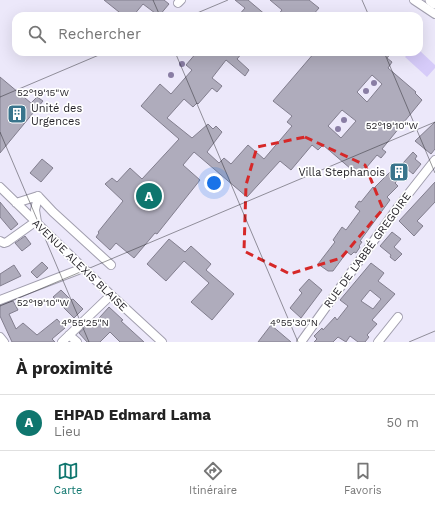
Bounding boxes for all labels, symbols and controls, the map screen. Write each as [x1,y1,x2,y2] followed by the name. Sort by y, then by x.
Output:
[12,12,423,56] search box
[26,23,48,45] icon: search
[58,25,141,43] text: Rechercher
[17,87,69,98] text: 52°19'15"W
[31,102,82,128] place label: Unité des Urgences
[6,103,28,125] building icon: Unité des Urgences
[366,120,419,131] text: 52°19'10"W
[388,161,410,183] building icon: Villa Stephanois
[298,166,385,179] place label: Villa Stephanois
[204,173,224,193] your location
[136,181,162,211] pin: A
[320,189,414,311] street label: RUE DE L'ABBÉ GREGOIRE
[30,217,130,314] street label: AVENUE ALEXIS BLAISE
[17,297,70,308] text: 52°19'10"W
[61,317,109,328] text: 4°55'25"N
[270,317,318,328] text: 4°55'30"N
[16,358,113,378] text: À proximité
[54,406,211,424] text: EHPAD Edmard Lama
[25,415,33,430] text: A
[387,415,419,430] text: 50 m
[54,424,81,439] text: Lieu
[53,460,82,497] tab: Carte
[189,460,237,497] tab: Itinéraire
[344,460,382,497] tab: Favoris

